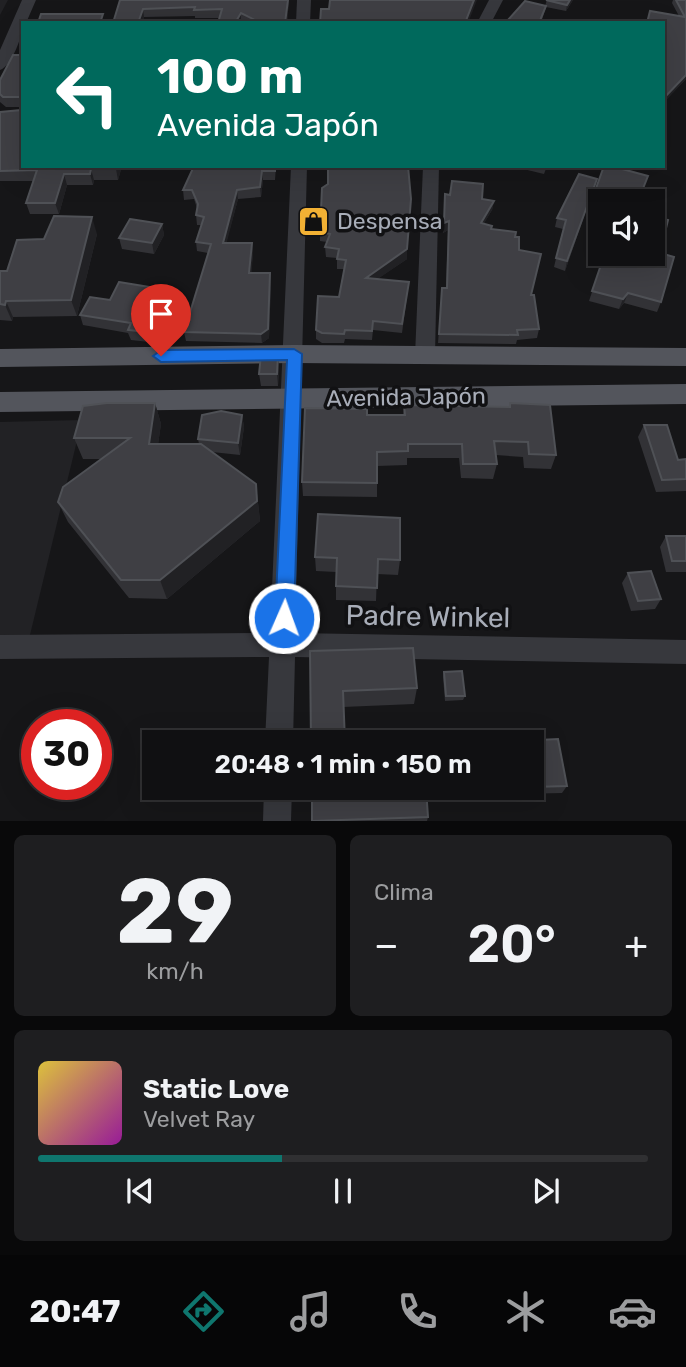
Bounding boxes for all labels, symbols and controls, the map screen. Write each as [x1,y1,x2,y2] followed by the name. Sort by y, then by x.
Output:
[157,47,303,105] text: 100 m
[42,49,133,140] icon: left
[157,106,379,144] text: Avenida Japón
[588,189,665,266] map controls
[588,189,665,266] button: sound
[297,204,331,238] shop icon: Despensa
[337,207,442,235] place label: Despensa
[131,284,191,356] pin
[142,295,180,333] icon: arrive
[326,382,486,412] street label: Avenida Japón
[247,581,321,655] position arrow
[345,599,511,634] street label: Padre Winkel
[21,709,112,800] speed limit sign: 30
[214,749,472,780] text: 20:48 · 1 min · 150 m
[116,857,234,965] text: 29
[374,878,434,906] text: Clima
[467,913,556,975] text: 20°
[374,922,399,968] text: −
[624,922,648,968] text: +
[146,957,204,985] text: km/h
[143,1074,289,1105] text: Static Love
[143,1105,255,1133] text: Velvet Ray
[121,1172,159,1210] icon: previous
[324,1172,362,1210] icon: pause
[527,1172,565,1210] icon: next
[179,1287,228,1336] icon: directions
[286,1287,335,1336] icon: music
[393,1287,442,1336] icon: phone
[501,1287,550,1336] icon: climate
[608,1287,657,1336] icon: car
[29,1292,120,1330] text: 20:47

